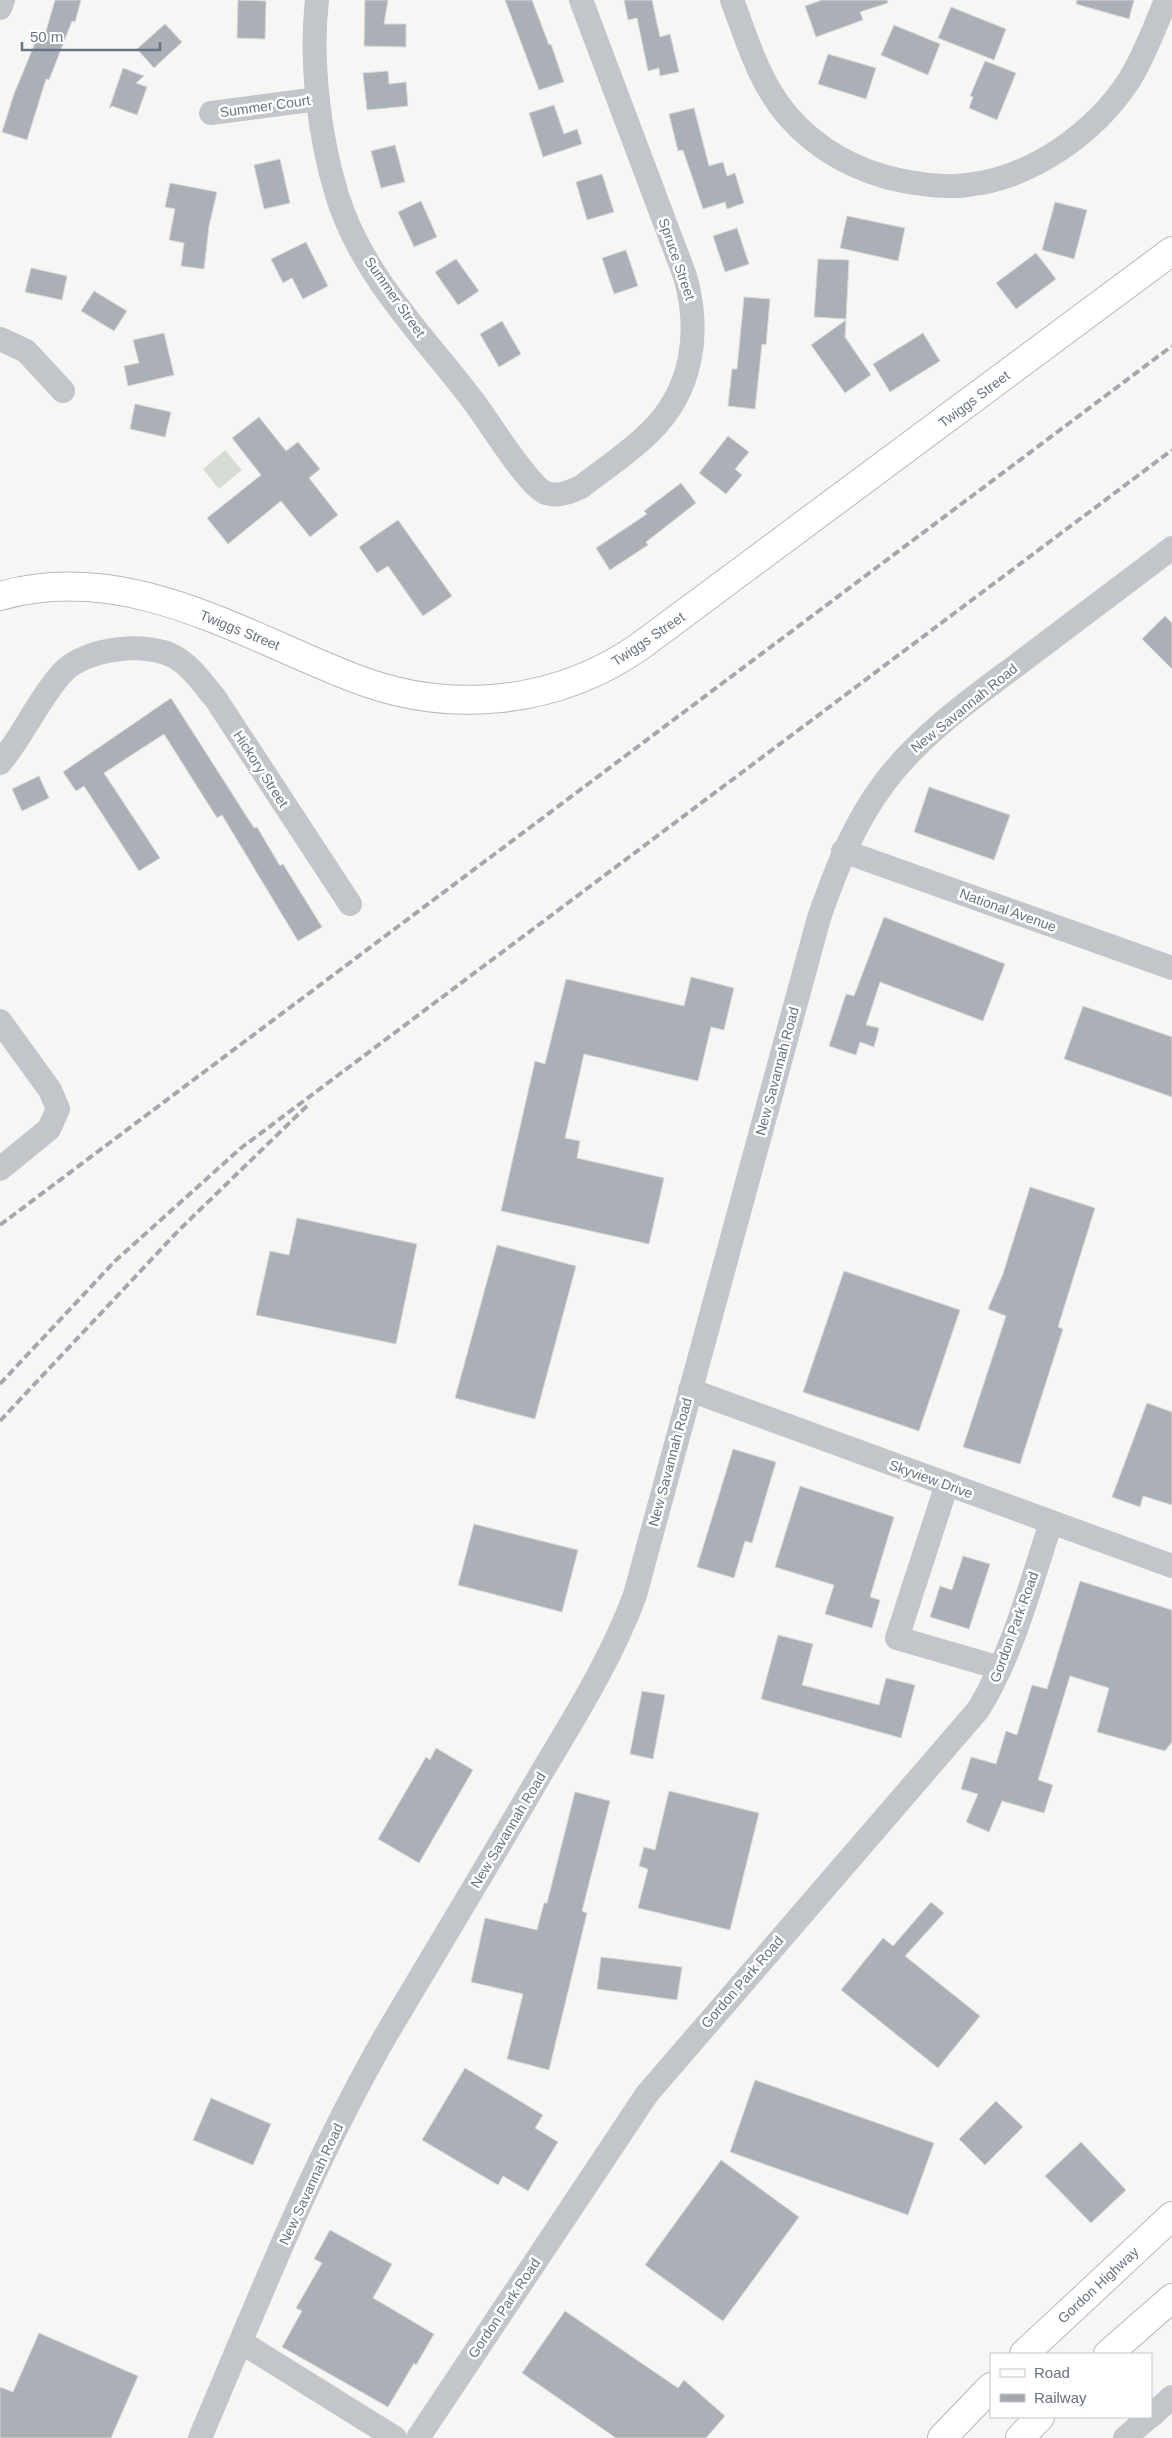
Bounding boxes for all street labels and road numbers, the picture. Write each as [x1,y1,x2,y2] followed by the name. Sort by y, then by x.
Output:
[219,92,311,120] street label: Summer Court
[656,216,699,302] street label: Spruce Street
[361,254,429,340] street label: Summer Street
[935,367,1013,431] street label: Twiggs Street
[198,607,282,653] street label: Twiggs Street
[608,609,688,669] street label: Twiggs Street
[908,660,1020,756] street label: New Savannah Road
[230,728,292,810] street label: Hickory Street
[957,885,1059,935] street label: National Avenue
[752,1005,802,1137] street label: New Savannah Road
[645,1396,695,1528] street label: New Savannah Road
[887,1456,975,1502] street label: Skyview Drive
[987,1569,1041,1685] street label: Gordon Park Road
[467,1769,549,1891] street label: New Savannah Road
[698,1933,786,2031] street label: Gordon Park Road
[276,2121,346,2247] street label: New Savannah Road
[1054,2244,1142,2326] street label: Gordon Highway
[465,2255,543,2361] street label: Gordon Park Road

